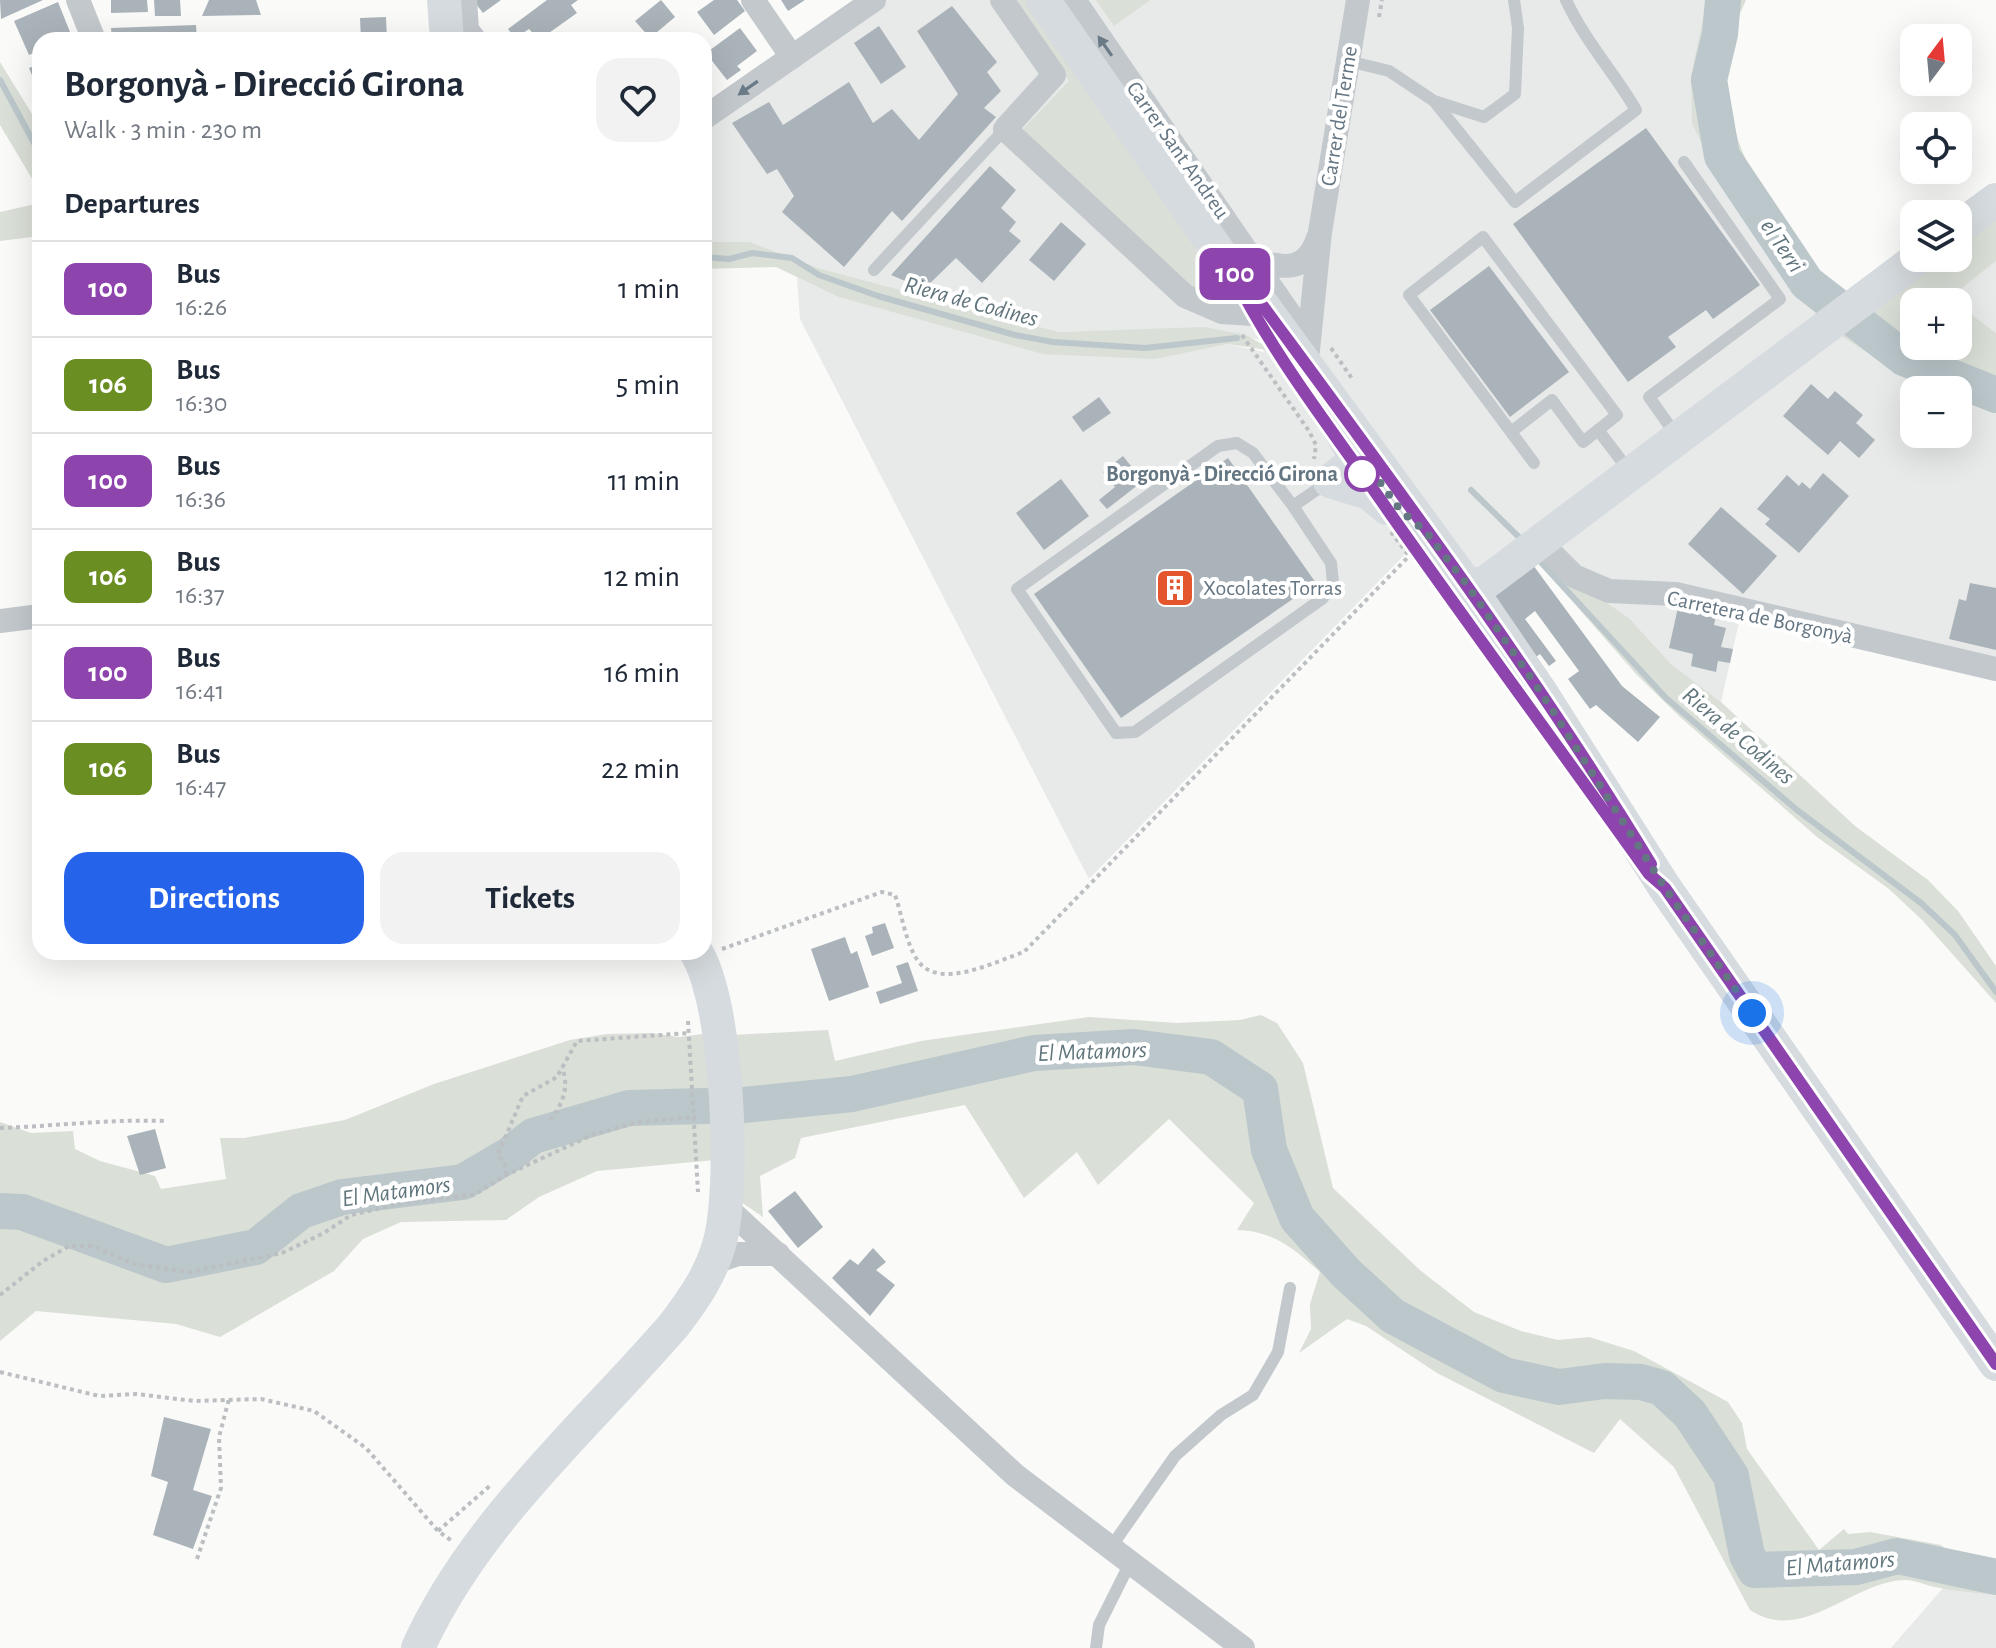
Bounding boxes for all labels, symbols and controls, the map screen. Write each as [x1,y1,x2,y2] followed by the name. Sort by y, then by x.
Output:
[1900,24,1972,96] north arrow
[1900,24,1972,448] map controls
[1098,35,1113,56] one-way arrow
[1317,44,1361,188] street label: Carrer del Terme
[596,58,680,142] button: heart
[64,66,465,104] text: Borgonyà - Direcció Girona
[1123,77,1233,223] street label: Carrer Sant Andreu
[738,80,759,95] one-way arrow
[1900,112,1972,184] button: locate
[64,117,262,143] text: Walk · 3 min · 230 m
[64,189,200,219] text: Departures
[1900,200,1972,272] button: layers
[1756,215,1808,277] water label: el Terri
[1189,248,1281,300] line badge: 100
[176,259,221,289] text: Bus
[1215,260,1255,288] text: 100
[902,273,1041,331] water label: Riera de Codines
[618,274,680,304] text: 1 min
[88,275,128,303] text: 100
[1900,288,1972,360] button: +
[176,294,227,320] text: 16:26
[176,355,221,385] text: Bus
[616,370,680,400] text: 5 min
[89,371,127,399] text: 106
[1900,376,1972,448] button: −
[176,390,228,416] text: 16:30
[176,451,221,481] text: Bus
[1345,457,1379,491] marker: Borgonyà - Direcció Girona
[1106,463,1338,486] place label: Borgonyà - Direcció Girona
[608,466,680,496] text: 11 min
[88,467,128,495] text: 100
[176,486,226,512] text: 16:36
[176,547,221,577] text: Bus
[604,562,680,592] text: 12 min
[89,563,127,591] text: 106
[1154,567,1196,609] building icon: Xocolates Torras
[1203,577,1342,599] place label: Xocolates Torras
[176,582,225,608] text: 16:37
[1665,587,1855,647] street label: Carretera de Borgonyà
[176,643,221,673] text: Bus
[604,658,680,688] text: 16 min
[88,659,128,687] text: 100
[176,678,225,704] text: 16:41
[1678,683,1799,790] water label: Riera de Codines
[176,739,221,769] text: Bus
[601,754,680,784] text: 22 min
[89,755,127,783] text: 106
[176,774,226,800] text: 16:47
[64,852,364,944] button: Directions
[380,852,680,944] button: Tickets
[1732,993,1772,1033] your location
[1037,1038,1147,1066] water label: El Matamors
[340,1172,452,1211] water label: El Matamors
[1785,1547,1896,1581] water label: El Matamors

